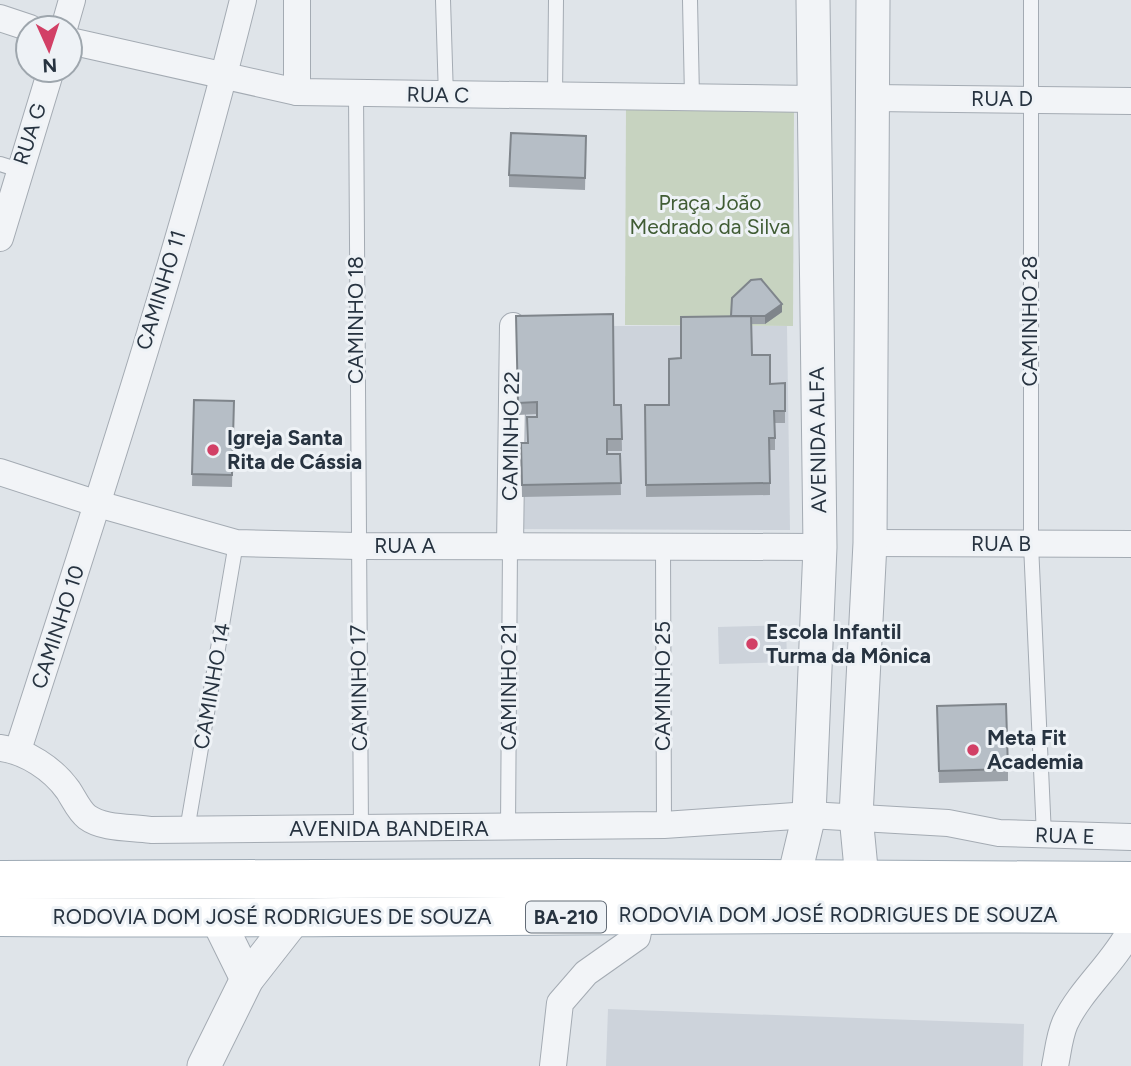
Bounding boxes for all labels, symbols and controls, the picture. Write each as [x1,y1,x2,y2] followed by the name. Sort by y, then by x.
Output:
[14,14,84,84] north arrow
[42,54,58,77] text: N
[407,81,469,108] street label: RUA C
[971,86,1033,111] street label: RUA D
[8,100,51,168] street label: RUA G
[630,190,791,239] park label: Praça João Medrado da Silva
[130,227,191,353] street label: CAMINHO 11
[343,256,368,384] street label: CAMINHO 18
[1017,256,1042,386] street label: CAMINHO 28
[804,366,831,514] street label: AVENIDA ALFA
[497,371,524,501] street label: CAMINHO 22
[227,425,362,474] place label: Igreja Santa Rita de Cássia
[205,442,221,458] marker: Igreja Santa Rita de Cássia
[971,531,1031,556] street label: RUA B
[374,533,436,558] street label: RUA A
[26,562,89,692] street label: CAMINHO 10
[766,619,931,668] place label: Escola Infantil Turma da Mônica
[188,621,235,751] street label: CAMINHO 14
[650,621,675,751] street label: CAMINHO 25
[496,624,521,750] street label: CAMINHO 21
[345,625,372,751] street label: CAMINHO 17
[744,636,760,652] marker: Escola Infantil Turma da Mônica
[987,725,1084,774] place label: Meta Fit Academia
[965,742,981,758] marker: Meta Fit Academia
[289,816,489,841] street label: AVENIDA BANDEIRA
[1035,822,1095,849] street label: RUA E
[526,902,606,932] road number: BA-210
[619,902,1057,927] street label: RODOVIA DOM JOSÉ RODRIGUES DE SOUZA
[53,904,491,929] street label: RODOVIA DOM JOSÉ RODRIGUES DE SOUZA

